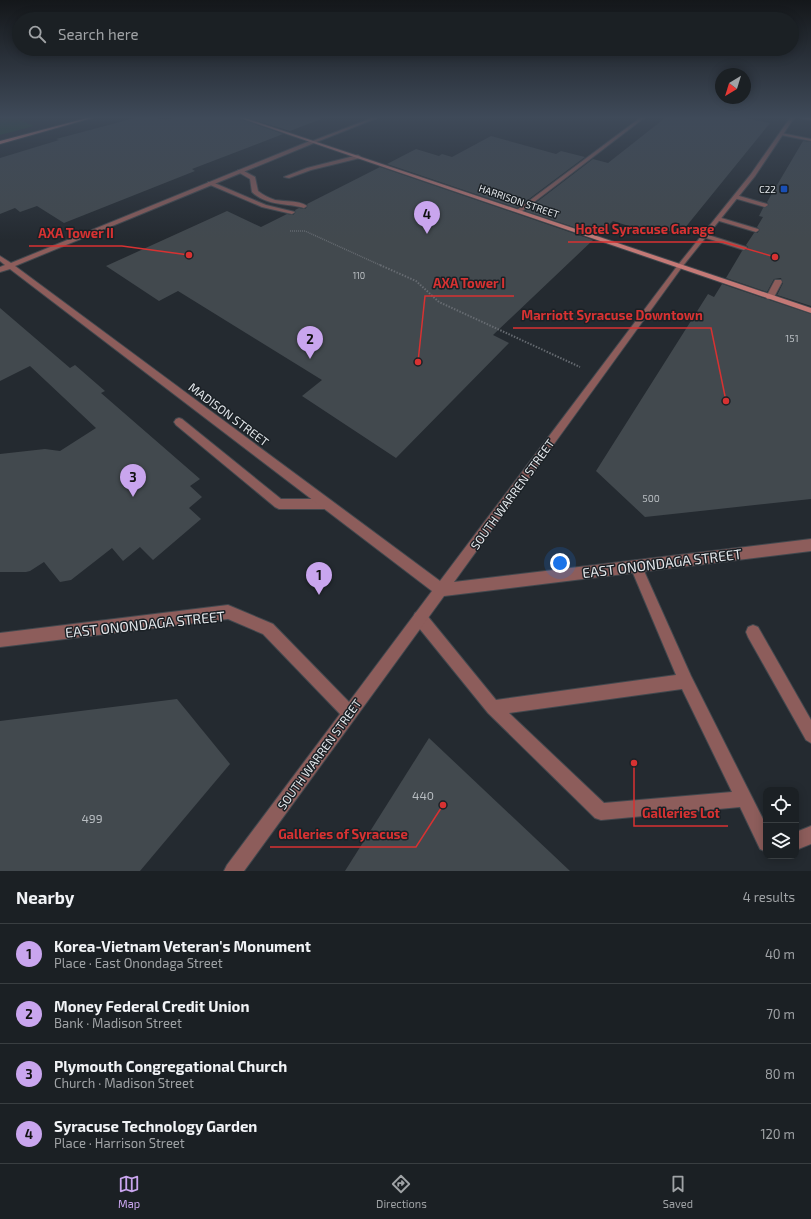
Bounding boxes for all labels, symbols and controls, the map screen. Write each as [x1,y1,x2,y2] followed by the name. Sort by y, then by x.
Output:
[12,12,799,56] search box
[26,23,48,45] icon: search
[58,25,139,43] text: Search here
[715,68,751,104] north arrow
[477,182,561,220] street label: HARRISON STREET
[759,183,776,195] place label: C22
[779,184,789,194] marker: C22
[414,201,440,234] pin: 4
[568,217,723,242] callout: Hotel Syracuse Garage
[29,221,122,246] callout: AXA Tower II
[576,221,714,237] text: Hotel Syracuse Garage
[38,225,114,241] text: AXA Tower II
[353,270,365,281] house number: 110
[425,271,514,296] callout: AXA Tower I
[433,275,505,291] text: AXA Tower I
[513,303,711,328] callout: Marriott Syracuse Downtown
[521,307,703,323] text: Marriott Syracuse Downtown
[297,326,323,359] pin: 2
[785,332,799,344] house number: 151
[186,379,272,449] street label: MADISON STREET
[467,436,557,552] street label: SOUTH WARREN STREET
[120,464,146,497] pin: 3
[642,492,660,504] house number: 500
[581,545,743,581] street label: EAST ONONDAGA STREET
[550,553,570,573] your location
[306,562,332,595] pin: 1
[64,607,226,641] street label: EAST ONONDAGA STREET
[274,696,364,812] street label: SOUTH WARREN STREET
[763,787,799,859] map controls
[763,787,799,823] button: locate
[412,788,434,802] house number: 440
[634,801,728,826] callout: Galleries Lot
[642,805,721,821] text: Galleries Lot
[81,811,103,825] house number: 499
[270,822,416,847] callout: Galleries of Syracuse
[763,823,799,859] button: layers
[278,826,408,842] text: Galleries of Syracuse
[16,887,74,907] text: Nearby
[743,889,795,905] text: 4 results
[54,937,311,955] text: Korea-Vietnam Veteran's Monument
[26,946,32,962] text: 1
[765,946,795,962] text: 40 m
[54,955,223,971] text: Place · East Onondaga Street
[54,997,249,1015] text: Money Federal Credit Union
[25,1006,33,1022] text: 2
[766,1006,795,1022] text: 70 m
[54,1015,182,1031] text: Bank · Madison Street
[54,1057,287,1075] text: Plymouth Congregational Church
[25,1066,33,1082] text: 3
[765,1066,795,1082] text: 80 m
[54,1075,194,1091] text: Church · Madison Street
[54,1117,257,1135] text: Syracuse Technology Garden
[25,1126,33,1142] text: 4
[760,1126,795,1142] text: 120 m
[54,1135,185,1151] text: Place · Harrison Street
[118,1173,140,1210] tab: Map
[376,1173,427,1210] tab: Directions
[663,1173,693,1210] tab: Saved

